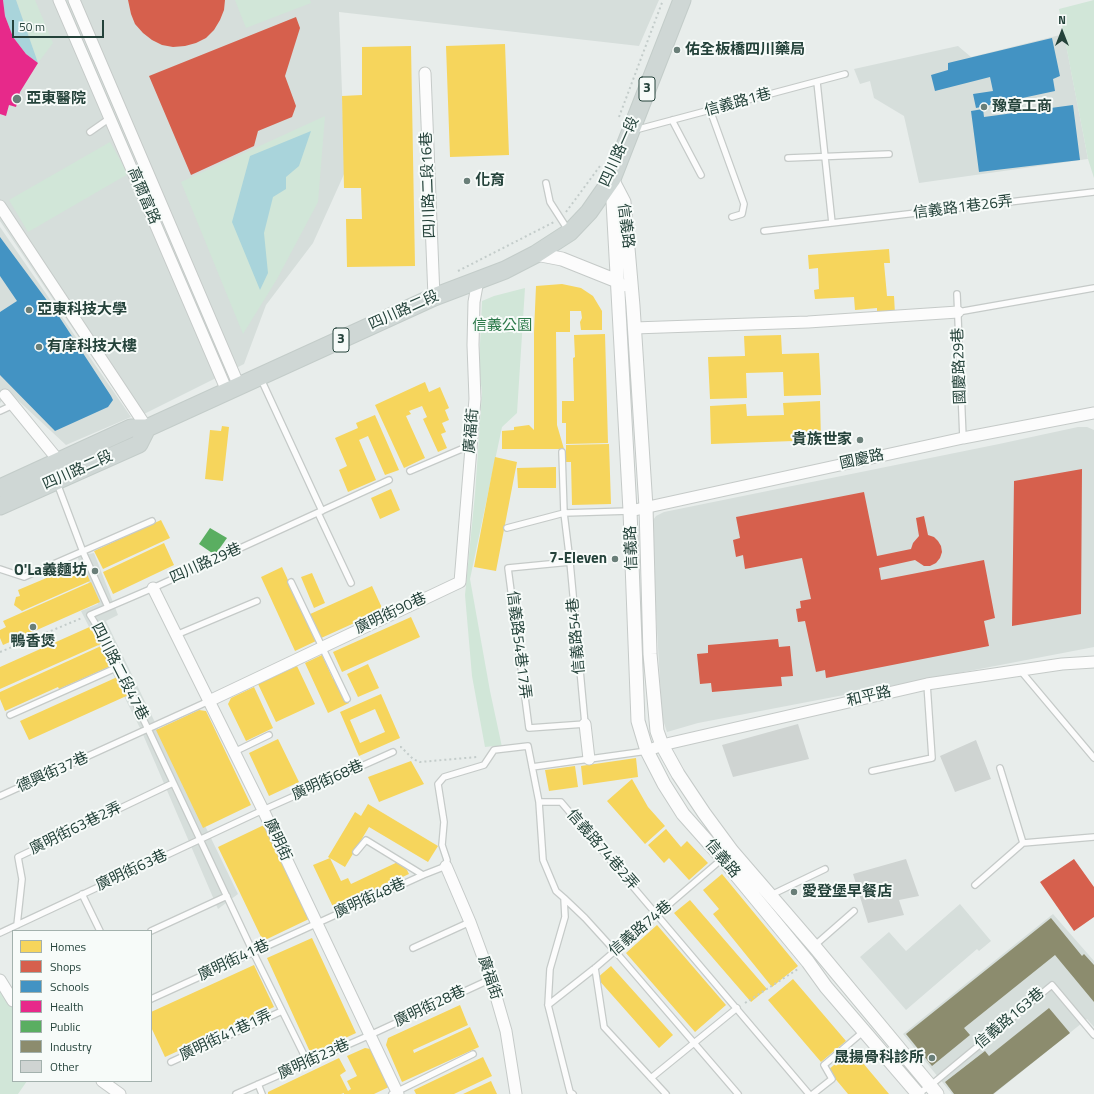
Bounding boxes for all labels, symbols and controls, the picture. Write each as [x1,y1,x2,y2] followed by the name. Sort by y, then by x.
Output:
[14,12,106,38] scale bar
[1042,12,1082,52] north arrow
[1058,12,1066,28] text: N
[19,17,45,36] text: 50 m
[685,41,805,59] place label: 佑全板橋四川藥局
[672,45,682,55] marker: 佑全板橋四川藥局
[639,77,655,101] road number: 3
[703,85,773,121] street label: 信義路1巷
[26,90,86,108] place label: 亞東醫院
[11,93,23,105] marker: 亞東醫院
[992,98,1052,116] place label: 豫章工商
[979,102,989,112] marker: 豫章工商
[597,114,643,190] street label: 四川路一段
[418,131,440,239] street label: 四川路二段16巷
[123,165,163,227] street label: 高爾富路
[475,172,505,190] place label: 化育
[462,176,472,186] marker: 化育
[912,193,1014,223] street label: 信義路1巷26弄
[613,203,637,249] street label: 信義路
[366,288,442,334] street label: 四川路二段
[37,301,127,319] place label: 亞東科技大學
[24,305,34,315] marker: 亞東科技大學
[472,317,532,335] park label: 信義公園
[950,327,970,405] street label: 國慶路29巷
[333,328,349,352] road number: 3
[47,338,137,356] place label: 有庠科技大樓
[34,342,44,352] marker: 有庠科技大樓
[461,408,483,454] street label: 廣福街
[792,431,852,449] place label: 貴族世家
[855,435,865,445] marker: 貴族世家
[838,447,886,473] street label: 國慶路
[40,448,116,494] street label: 四川路二段
[622,525,642,571] street label: 信義路
[167,540,245,588] street label: 四川路29巷
[549,550,607,568] place label: 7-Eleven
[610,554,620,564] marker: 7-Eleven
[14,562,87,580] place label: O'La義麵坊
[90,566,100,576] marker: O'La義麵坊
[352,590,430,638] street label: 廣明街90巷
[502,590,534,700] street label: 信義路54巷17弄
[565,597,589,675] street label: 信義路54巷
[87,620,151,724] street label: 四川路二段47巷
[28,622,38,632] marker: 鴨香煲
[11,633,55,651] place label: 鴨香煲
[845,683,893,711] street label: 和平路
[14,749,92,797] street label: 德興街37巷
[289,757,367,805] street label: 廣明街68巷
[27,799,125,859] street label: 廣明街63巷2弄
[562,806,642,894] street label: 信義路74巷2弄
[259,816,295,864] street label: 廣明街
[701,836,743,882] street label: 信義路
[93,847,171,895] street label: 廣明街63巷
[331,875,409,923] street label: 廣明街48巷
[802,883,892,901] place label: 愛登堡早餐店
[789,887,799,897] marker: 愛登堡早餐店
[606,897,676,961] street label: 信義路74巷
[12,930,152,1082] legend
[50,937,86,956] text: Homes
[195,937,273,985] street label: 廣明街41巷
[473,954,505,1002] street label: 廣福街
[50,957,81,976] text: Shops
[50,977,89,996] text: Schools
[391,983,469,1031] street label: 廣明街28巷
[972,985,1048,1053] street label: 信義路163巷
[50,997,84,1016] text: Health
[177,1007,275,1065] street label: 廣明街41巷1弄
[50,1017,80,1036] text: Public
[275,1036,353,1084] street label: 廣明街23巷
[50,1037,92,1056] text: Industry
[834,1049,924,1067] place label: 晟揚骨科診所
[927,1053,937,1063] marker: 晟揚骨科診所
[50,1057,79,1076] text: Other

